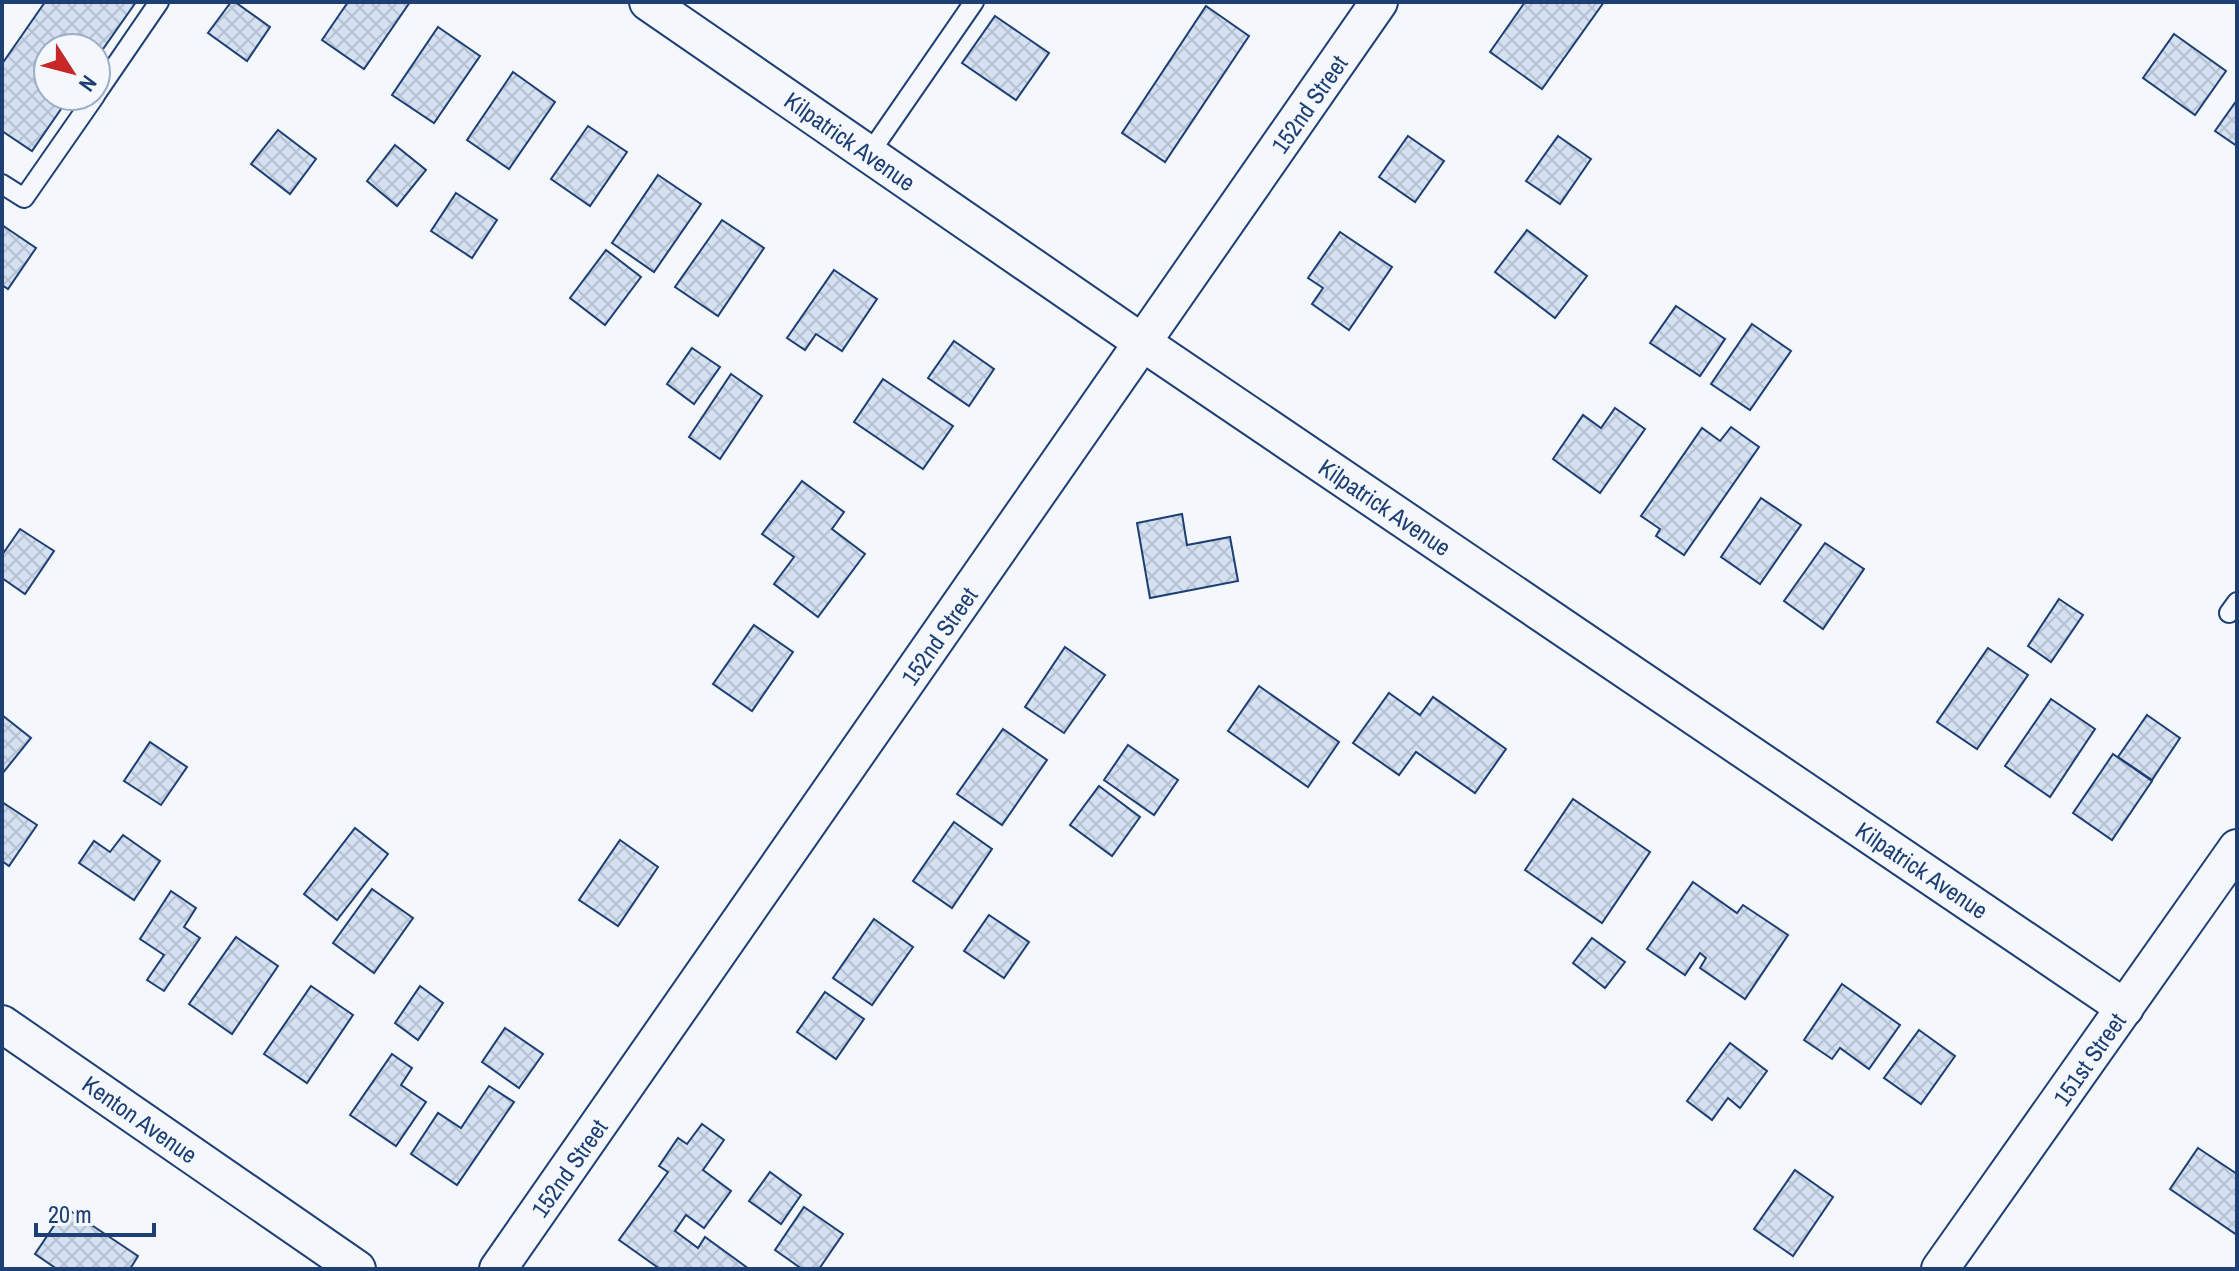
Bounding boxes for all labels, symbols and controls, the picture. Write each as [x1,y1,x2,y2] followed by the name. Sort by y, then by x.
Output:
[32,32,112,112] north arrow
[1264,48,1355,159] street label: 152nd Street
[72,70,104,98] text: N
[778,84,922,198] street label: Kilpatrick Avenue
[1313,451,1457,563] street label: Kilpatrick Avenue
[894,580,985,691] street label: 152nd Street
[1850,814,1994,926] street label: Kilpatrick Avenue
[2045,1006,2133,1112] street label: 151st Street
[76,1068,204,1170] street label: Kenton Avenue
[524,1112,615,1223] street label: 152nd Street
[36,1187,154,1237] scale bar
[48,1198,92,1230] text: 20 m

